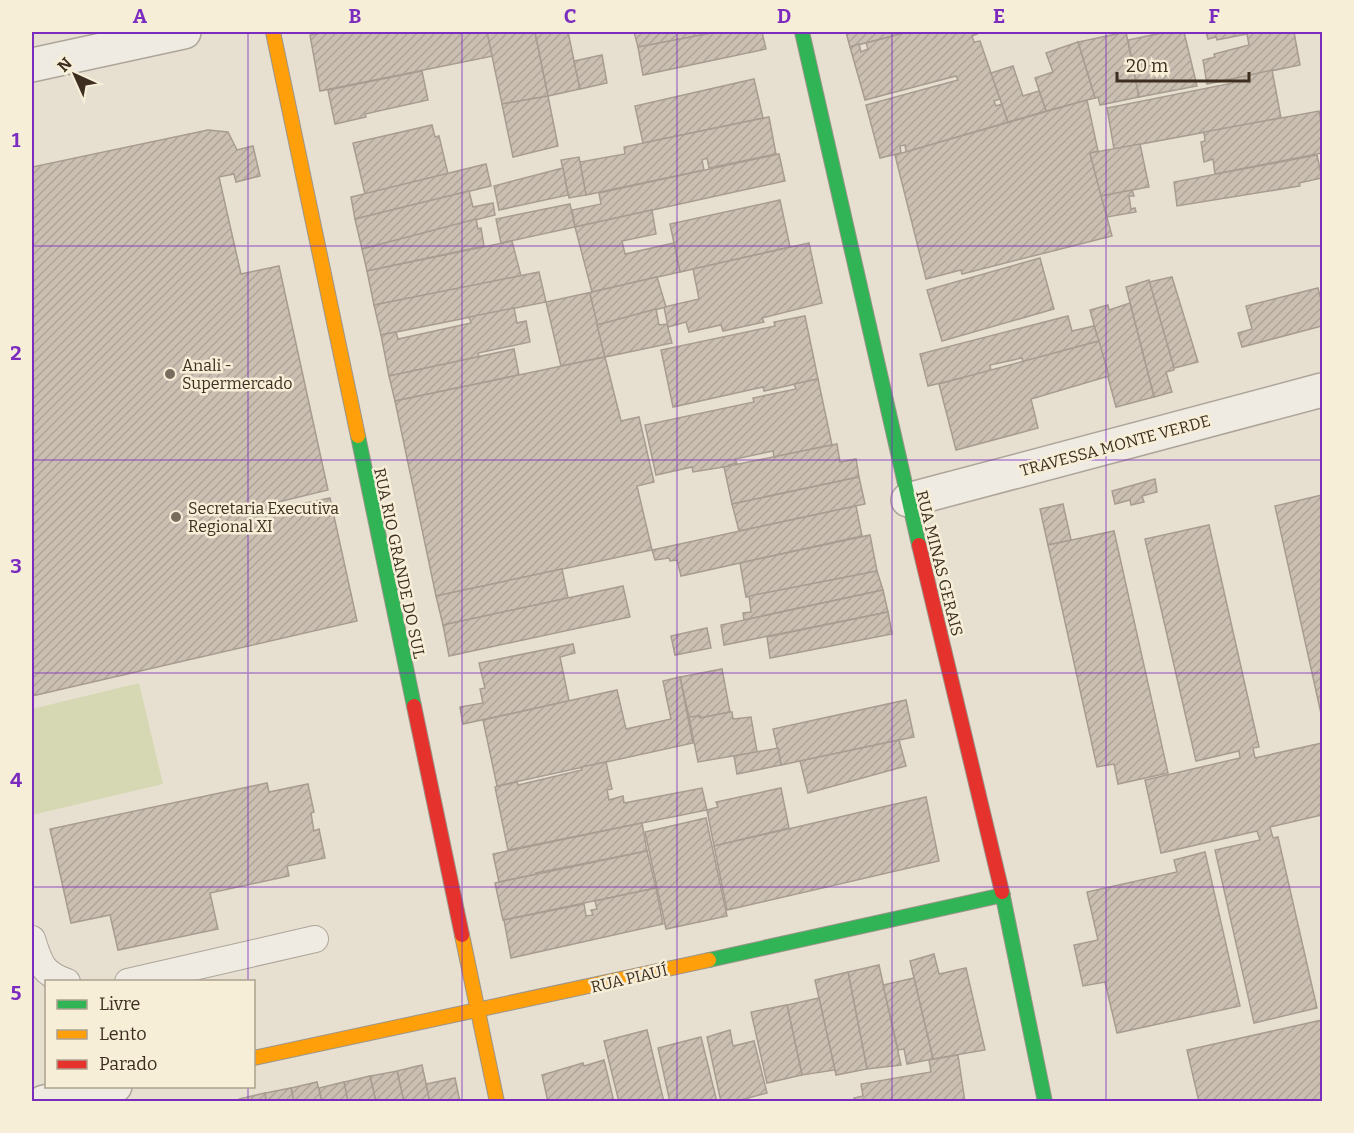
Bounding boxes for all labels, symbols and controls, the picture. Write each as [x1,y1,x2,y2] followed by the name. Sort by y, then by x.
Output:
[133,4,148,28] text: A
[349,4,362,28] text: B
[564,4,576,28] text: C
[777,4,791,28] text: D
[993,4,1005,28] text: E
[1208,4,1220,28] text: F
[45,45,105,105] north arrow
[1117,45,1249,83] scale bar
[54,54,76,76] text: N
[1126,55,1168,77] text: 20 m
[12,128,21,152] text: 1
[10,341,22,365] text: 2
[182,356,292,393] place label: Anali - Supermercado
[163,367,177,381] marker: Anali - Supermercado
[1018,411,1212,480] street label: TRAVESSA MONTE VERDE
[370,466,429,660] street label: RUA RIO GRANDE DO SUL
[912,488,967,638] street label: RUA MINAS GERAIS
[188,499,339,536] place label: Secretaria Executiva Regional XI
[169,510,183,524] marker: Secretaria Executiva Regional XI
[10,554,22,578] text: 3
[10,768,22,792] text: 4
[589,959,669,997] street label: RUA PIAUÍ
[45,980,255,1088] legend
[11,981,22,1005] text: 5
[99,993,140,1015] text: Livre
[99,1023,147,1045] text: Lento
[99,1053,157,1075] text: Parado

